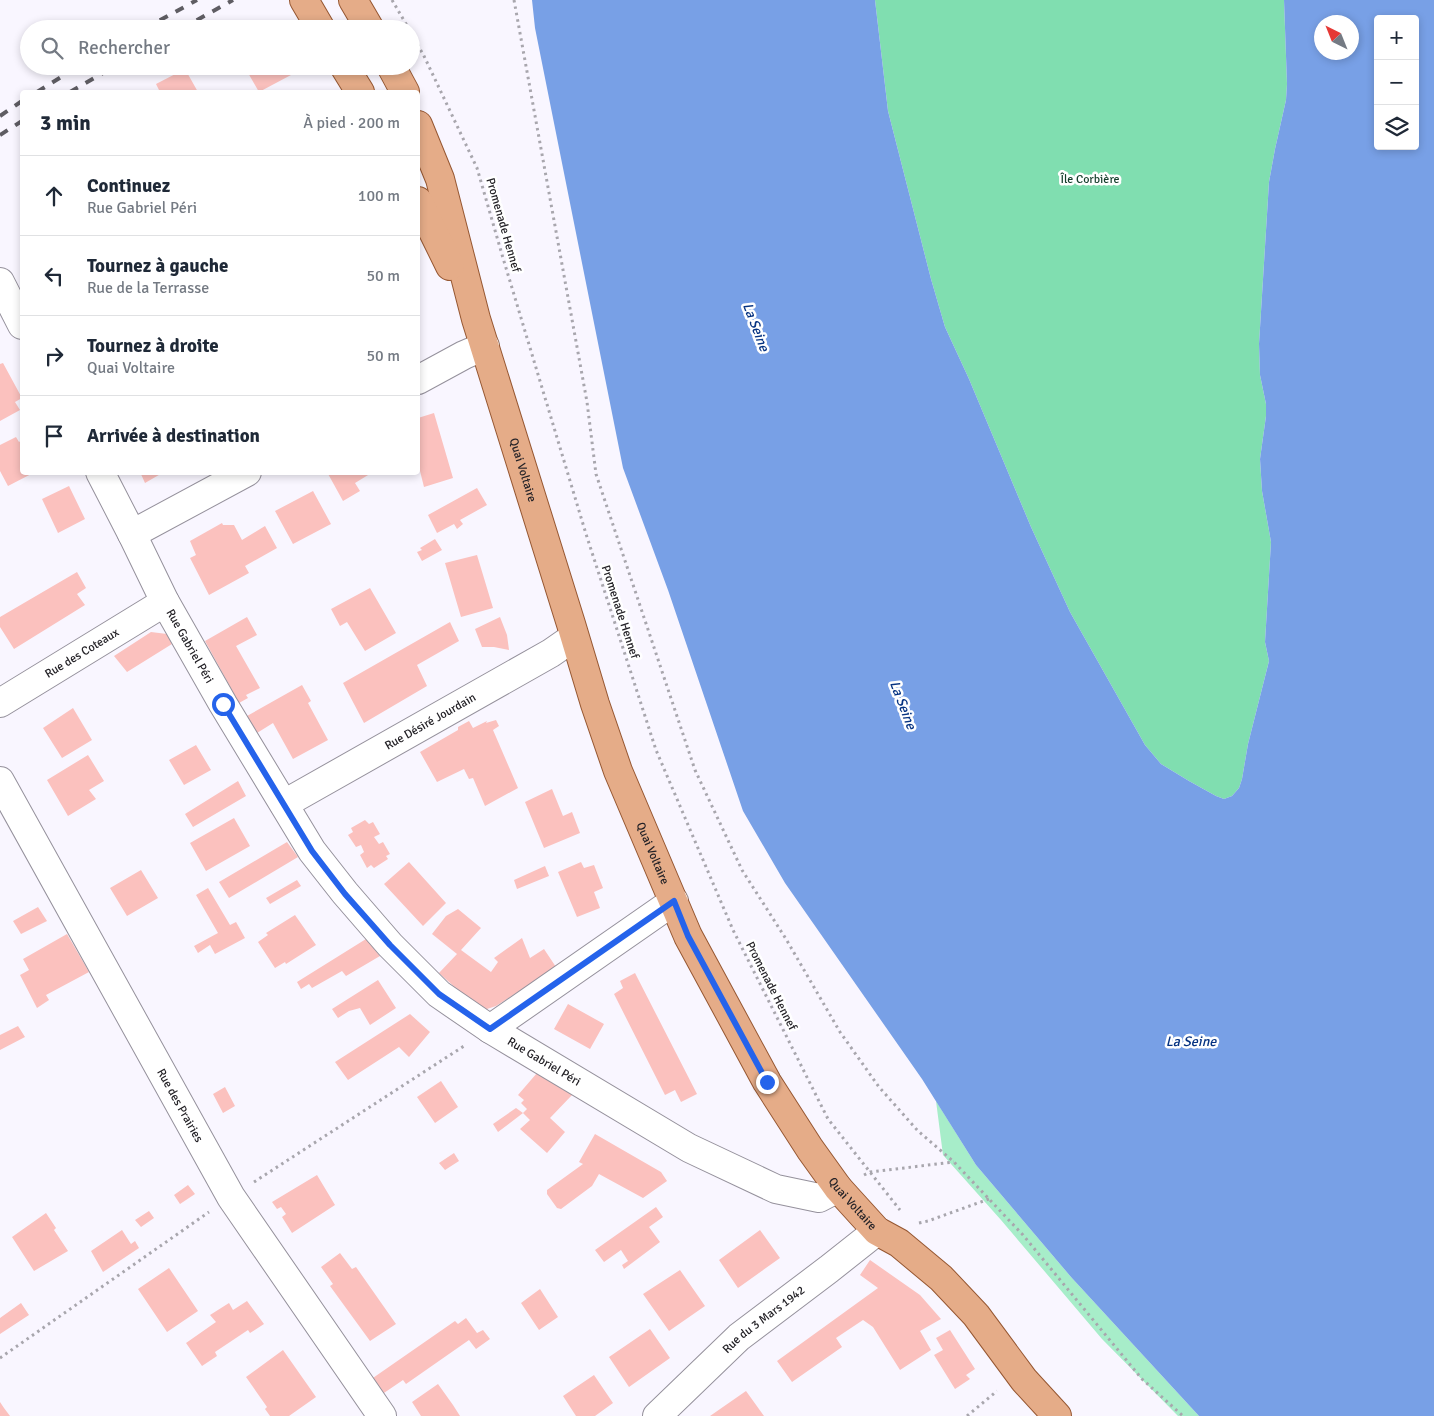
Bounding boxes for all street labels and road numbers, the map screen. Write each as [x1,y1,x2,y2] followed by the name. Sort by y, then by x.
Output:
[482,176,524,275] street label: Promenade Hennef
[506,436,540,504] street label: Quai Voltaire
[598,563,642,662] street label: Promenade Hennef
[163,606,217,686] street label: Rue Gabriel Péri
[42,624,122,681] street label: Rue des Coteaux
[382,690,478,753] street label: Rue Désiré Jourdain
[633,820,673,887] street label: Quai Voltaire
[742,939,800,1034] street label: Promenade Hennef
[505,1034,584,1089] street label: Rue Gabriel Péri
[154,1066,207,1145] street label: Rue des Prairies
[825,1174,880,1233] street label: Quai Voltaire
[719,1282,808,1357] street label: Rue du 3 Mars 1942

